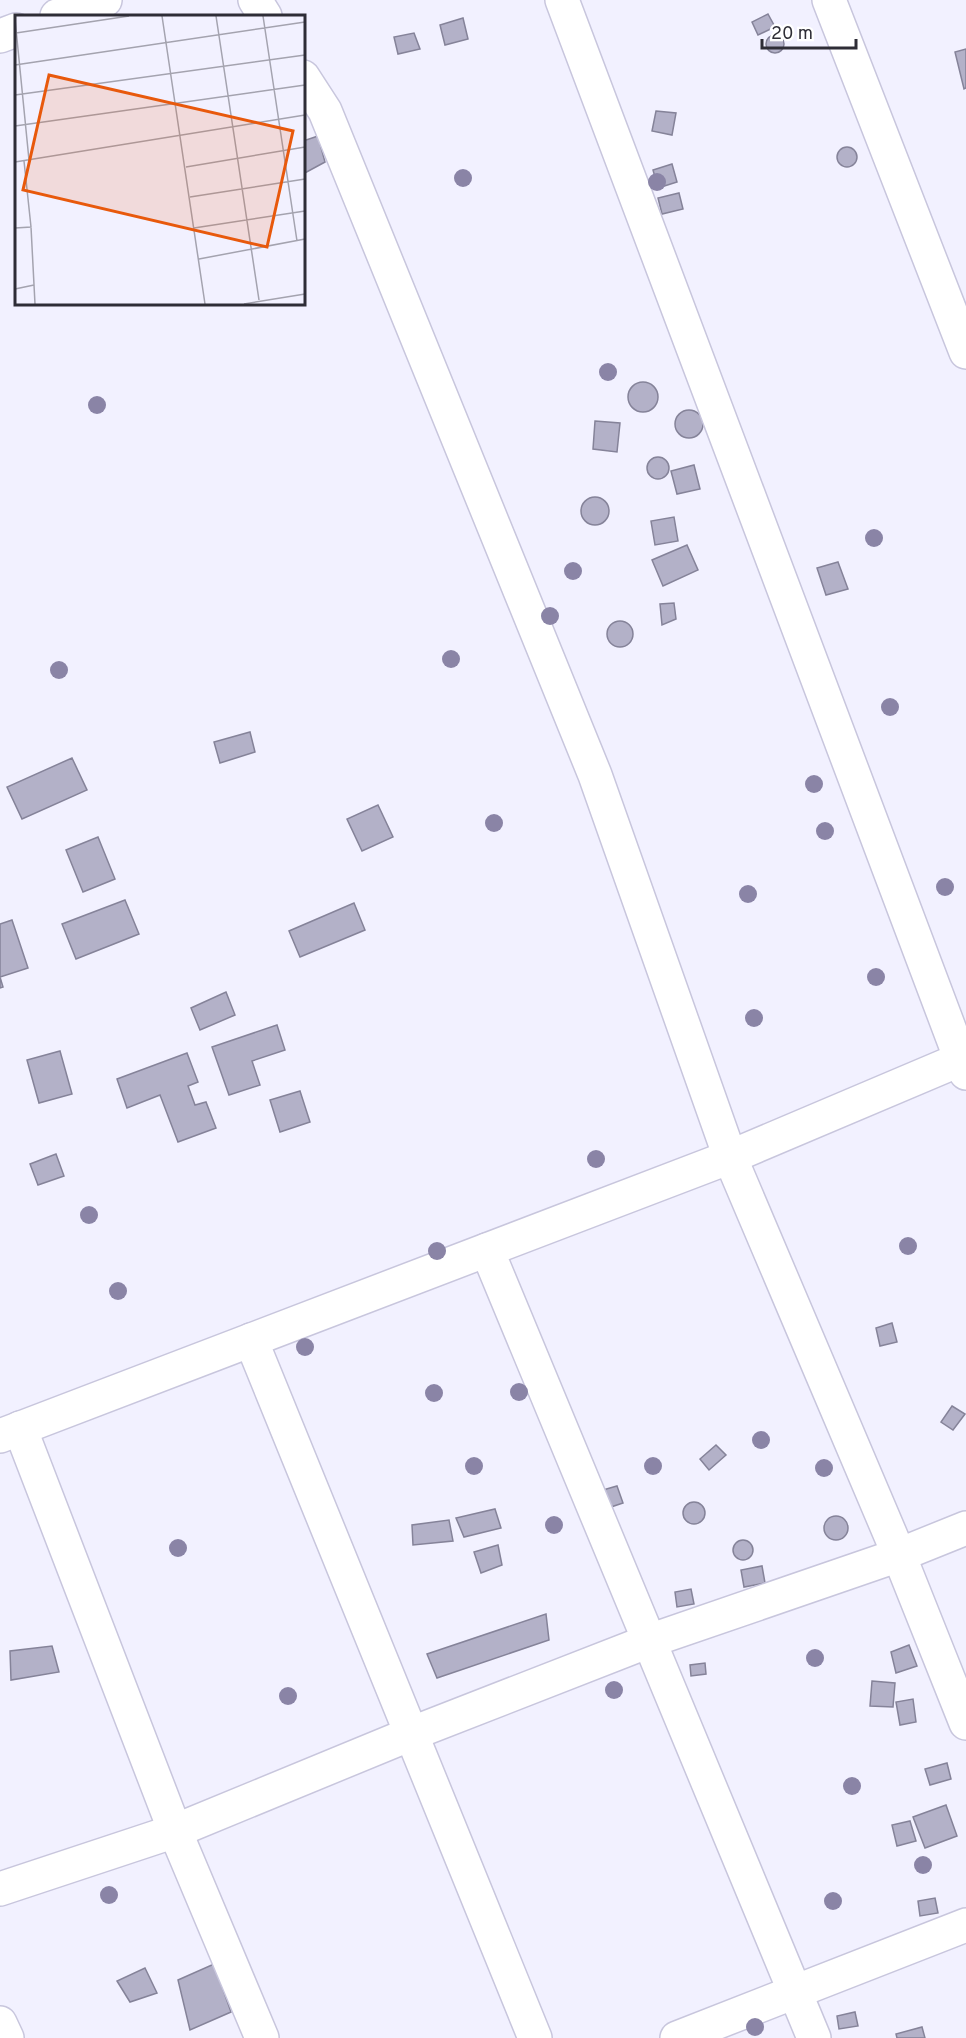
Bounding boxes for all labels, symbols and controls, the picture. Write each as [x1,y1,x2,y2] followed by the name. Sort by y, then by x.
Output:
[762,12,856,50] scale bar
[15,15,304,304] inset map
[771,23,813,46] text: 20 m

